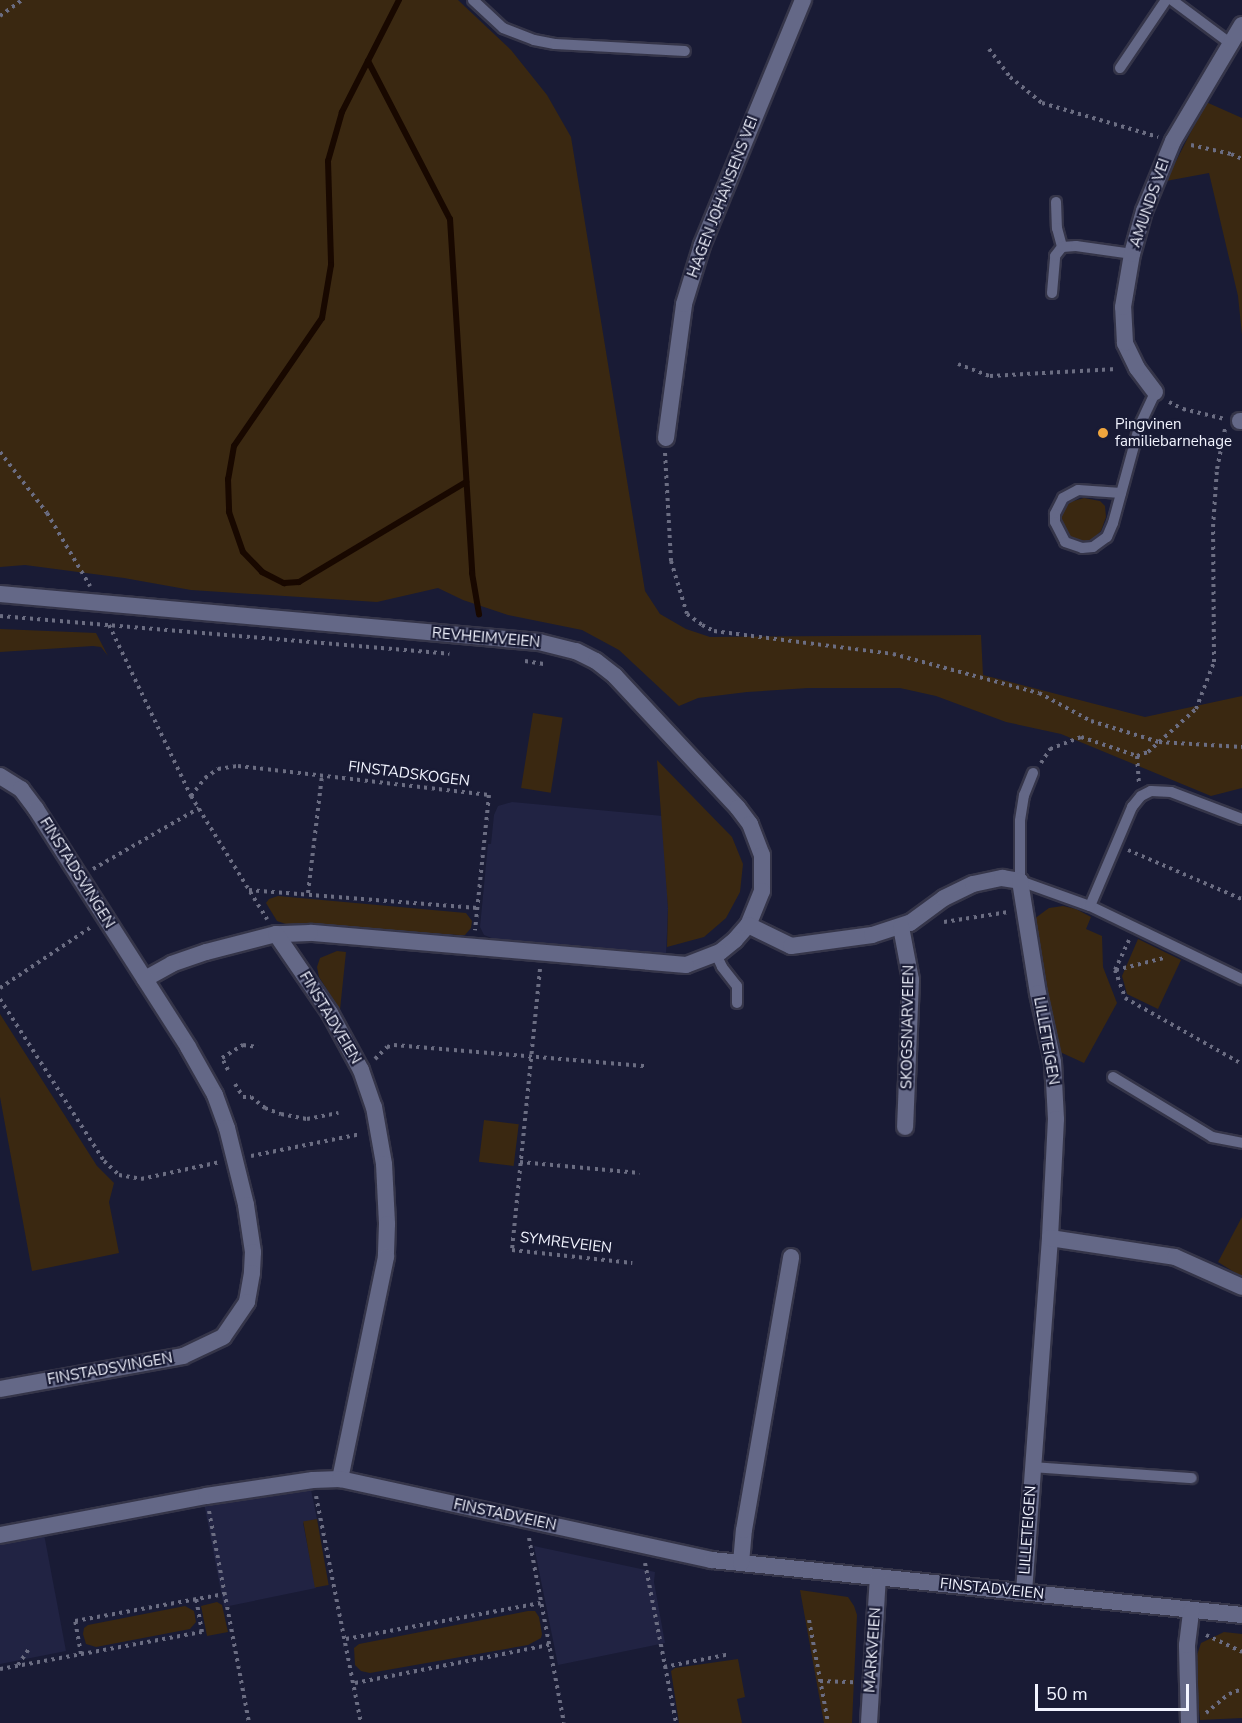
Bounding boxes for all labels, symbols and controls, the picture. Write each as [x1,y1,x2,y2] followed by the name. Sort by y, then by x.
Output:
[684,114,762,280] street label: HAGEN JOHANSENS VEI
[1126,156,1174,250] street label: AMUNDS VEI
[1115,415,1232,450] place label: Pingvinen familiebarnehage
[1096,426,1110,440] marker: Pingvinen familiebarnehage
[431,624,541,652] street label: REVHEIMVEIEN
[347,758,471,790] street label: FINSTADSKOGEN
[36,814,118,932] street label: FINSTADSVINGEN
[898,965,918,1089] street label: SKOGSNARVEIEN
[295,969,365,1067] street label: FINSTADVEIEN
[1029,996,1063,1086] street label: LILLETEIGEN
[519,1228,613,1258] street label: SYMREVEIEN
[46,1349,174,1389] street label: FINSTADSVINGEN
[1016,1485,1040,1575] street label: LILLETEIGEN
[452,1495,558,1535] street label: FINSTADVEIEN
[939,1575,1045,1603] street label: FINSTADVEIEN
[861,1607,885,1693] street label: MARKVEIEN
[1038,1672,1192,1710] scale bar
[1046,1682,1088,1706] text: 50 m

